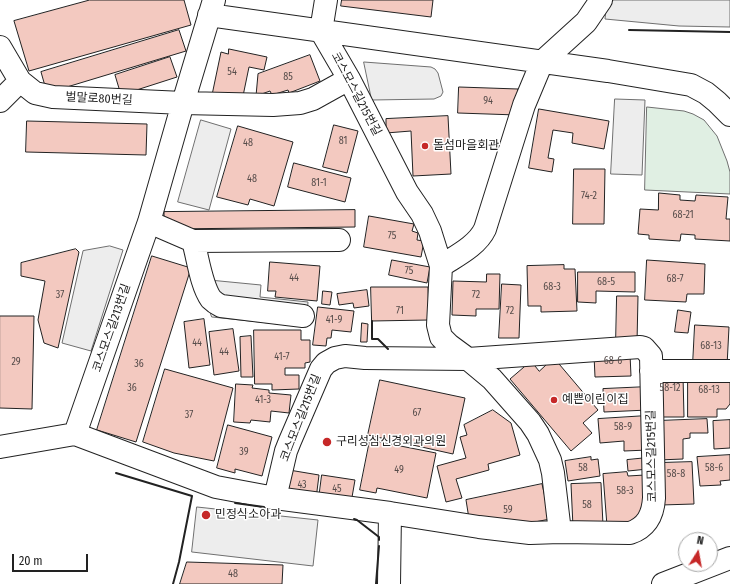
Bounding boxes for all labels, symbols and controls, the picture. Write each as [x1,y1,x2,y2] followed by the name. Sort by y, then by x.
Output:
[328,50,384,138] street label: 코스모스길215번길
[227,66,237,78] house number: 54
[283,71,293,83] house number: 85
[65,90,133,108] street label: 벌말로80번길
[483,95,493,107] house number: 94
[339,135,347,147] house number: 81
[243,137,253,149] house number: 48
[433,139,499,153] place label: 돌섬마을회관
[420,141,430,151] marker: 돌섬마을회관
[247,173,257,185] house number: 48
[311,177,327,189] house number: 81-1
[581,190,597,202] house number: 74-2
[672,209,694,221] house number: 68-21
[388,230,396,242] house number: 75
[405,265,413,277] house number: 75
[289,272,299,284] house number: 44
[666,273,684,285] house number: 68-7
[597,276,615,288] house number: 68-5
[543,281,561,293] house number: 68-3
[90,282,134,374] street label: 코스모스길213번길
[56,289,64,301] house number: 37
[472,289,480,301] house number: 72
[396,305,404,317] house number: 71
[506,305,514,317] house number: 72
[326,314,342,326] house number: 41-9
[192,337,202,349] house number: 44
[700,340,722,352] house number: 68-13
[219,346,229,358] house number: 44
[274,351,290,363] house number: 41-7
[604,355,622,367] house number: 68-6
[11,356,21,368] house number: 29
[134,358,144,370] house number: 36
[278,372,324,464] street label: 코스모스길215번길
[127,382,137,394] house number: 36
[660,382,680,394] house number: 58-12
[698,384,720,396] house number: 68-13
[562,393,628,407] place label: 예쁜이린이집
[255,394,271,406] house number: 41-3
[549,395,559,405] marker: 예쁜이린이집
[413,407,421,419] house number: 67
[185,409,193,421] house number: 37
[644,410,660,502] street label: 코스모스길215번길
[614,421,632,433] house number: 58-9
[336,435,446,449] place label: 구리성심신경외과의원
[321,436,333,448] marker: 구리성심신경외과의원
[239,446,249,458] house number: 39
[578,462,588,474] house number: 58
[705,462,723,474] house number: 58-6
[394,464,404,476] house number: 49
[667,468,685,480] house number: 58-8
[297,479,307,491] house number: 43
[332,483,342,495] house number: 45
[616,485,634,497] house number: 58-3
[582,499,592,511] house number: 58
[503,504,513,516] house number: 59
[215,508,281,522] place label: 민정식소아과
[200,509,212,521] marker: 민정식소아과
[678,532,718,572] north arrow
[696,534,705,548] text: N
[14,546,90,572] scale bar
[19,554,43,568] text: 20 m
[228,568,238,580] house number: 48

